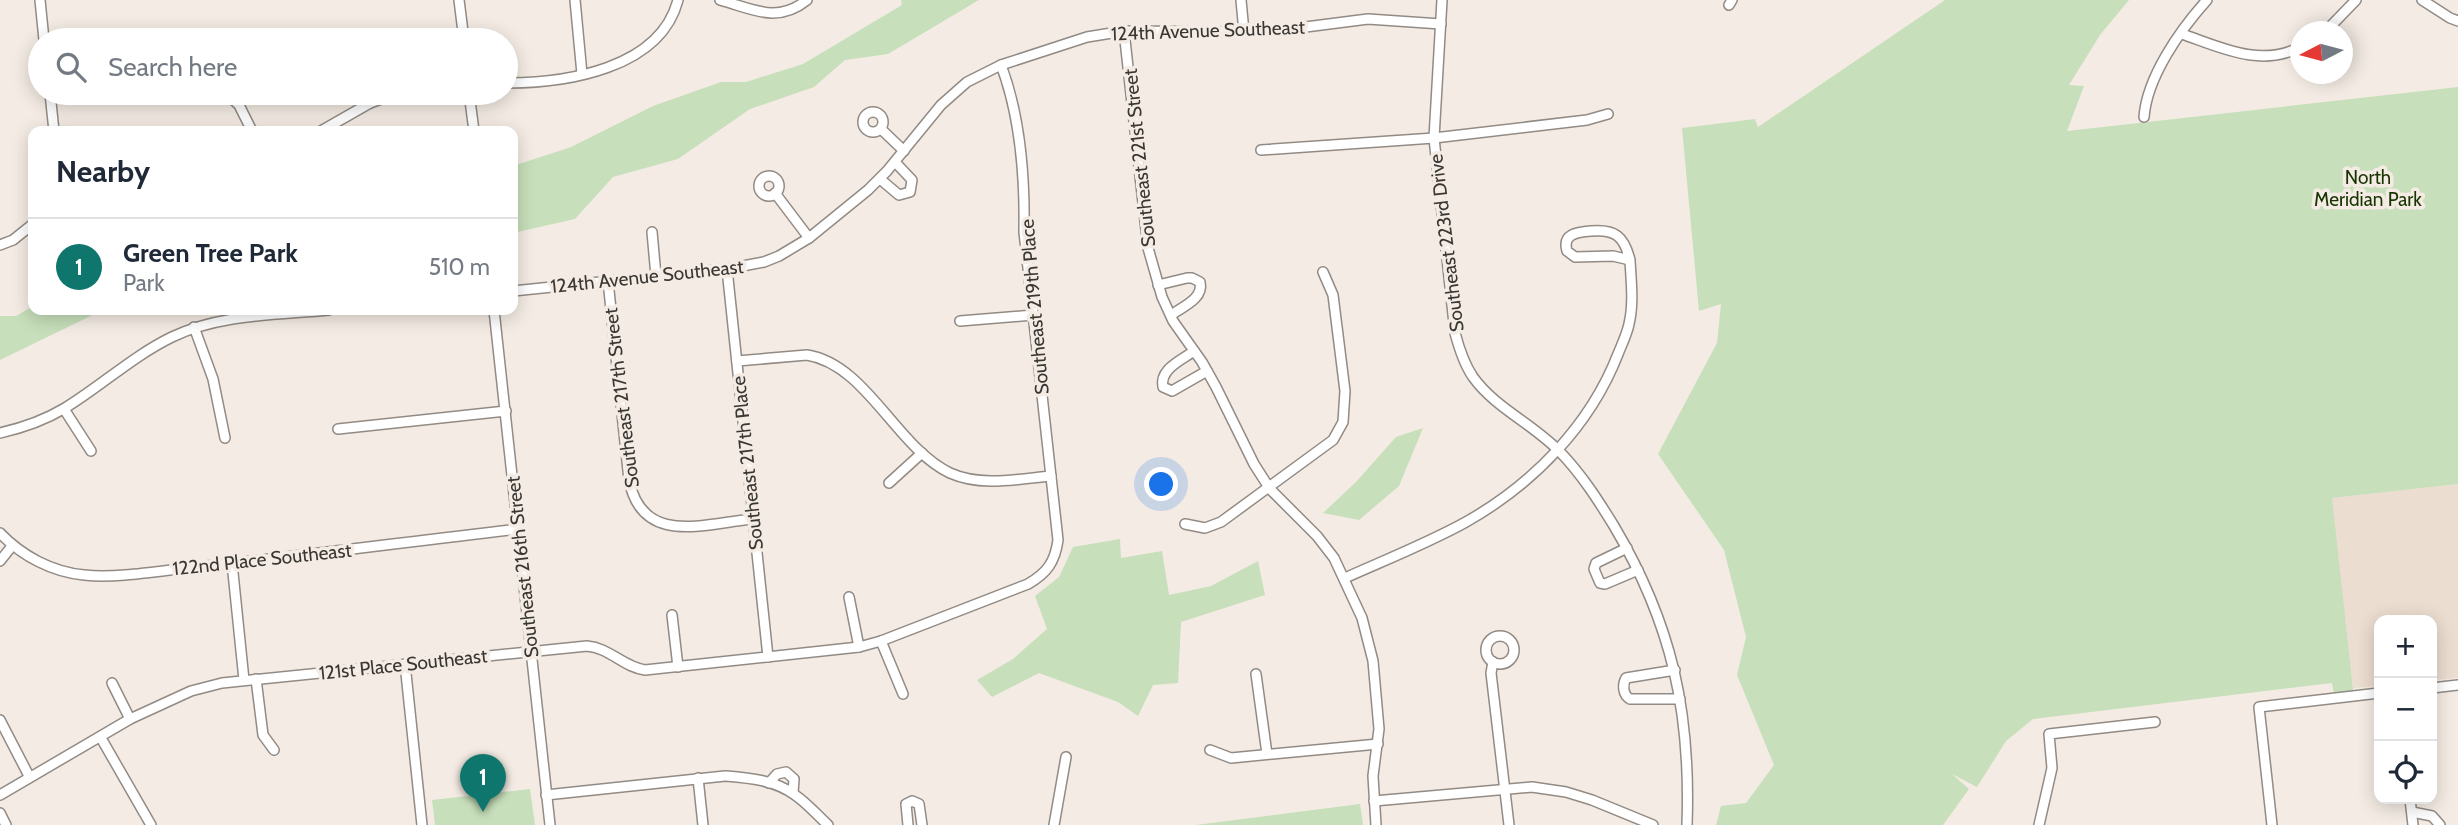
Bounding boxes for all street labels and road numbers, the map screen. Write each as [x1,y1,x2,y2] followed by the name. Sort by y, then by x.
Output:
[1111,16,1306,45] street label: 124th Avenue Southeast
[1119,67,1160,248] street label: Southeast 221st Street
[1424,152,1469,333] street label: Southeast 223rd Drive
[1015,218,1054,396] street label: Southeast 219th Place
[549,255,745,298] street label: 124th Avenue Southeast
[599,306,644,489] street label: Southeast 217th Street
[727,375,768,551] street label: Southeast 217th Place
[501,474,543,659] street label: Southeast 216th Street
[171,539,353,580] street label: 122nd Place Southeast
[318,644,489,685] street label: 121st Place Southeast

